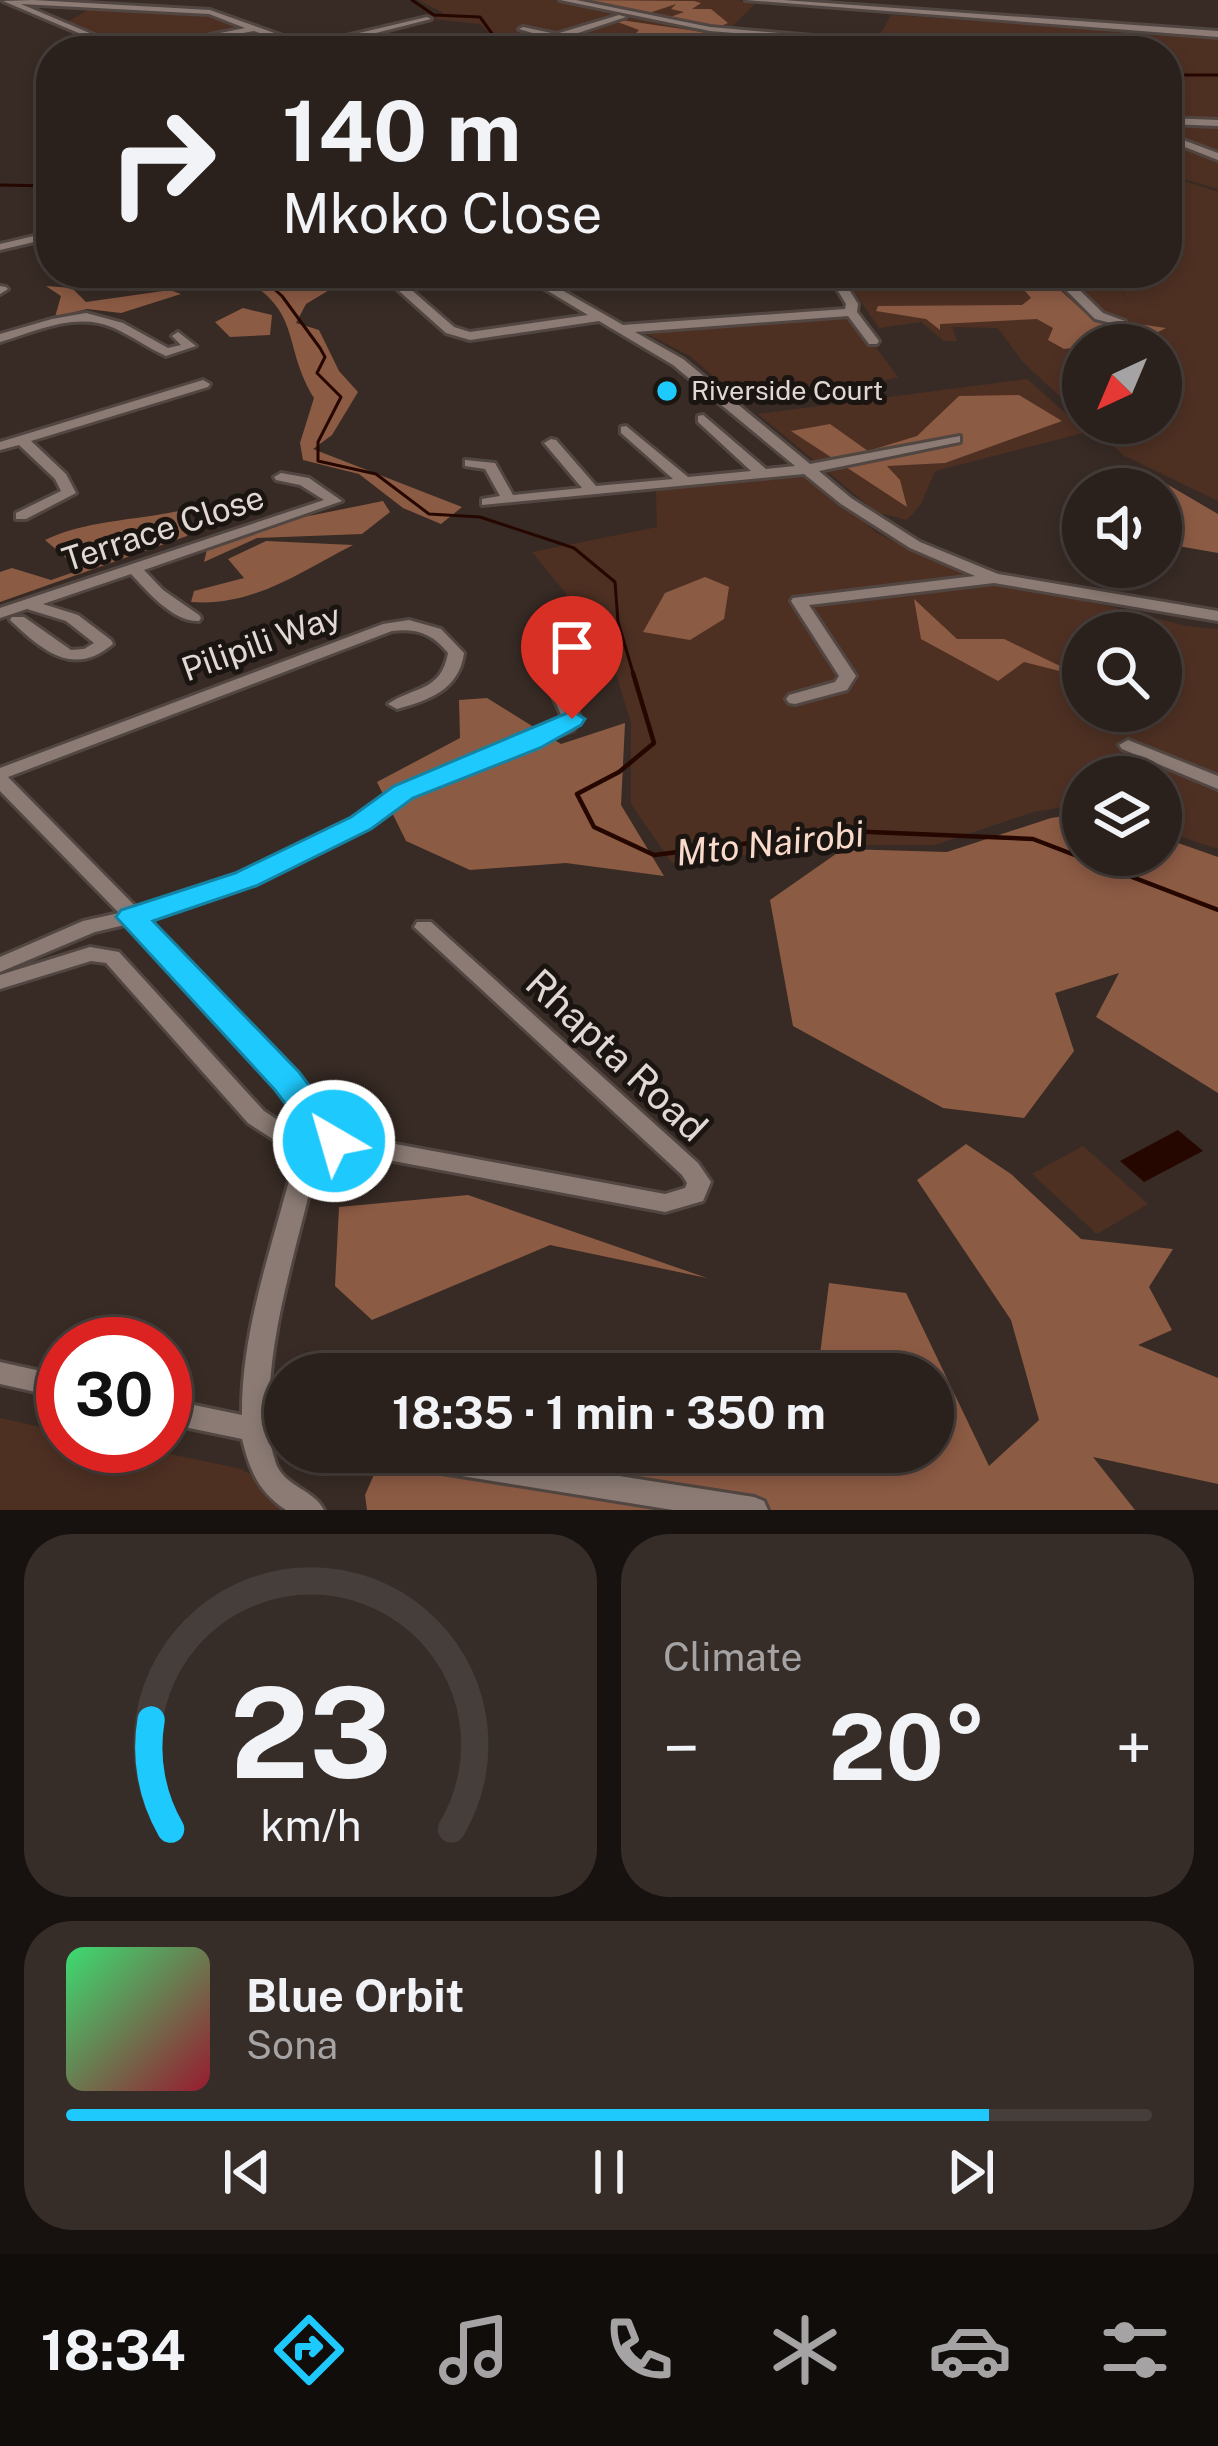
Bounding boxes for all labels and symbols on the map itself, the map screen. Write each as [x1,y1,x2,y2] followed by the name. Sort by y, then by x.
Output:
[1062,324,1182,444] north arrow
[691,374,883,406] place label: Riverside Court
[654,378,680,404] marker: Riverside Court
[57,478,269,578] street label: Terrace Close
[176,596,346,688] street label: Pilipili Way
[521,596,623,719] pin
[674,812,866,874] water label: Mto Nairobi
[517,959,717,1151] street label: Rhapta Road
[271,1078,397,1204] position arrow
[36,1317,192,1473] speed limit sign: 30

